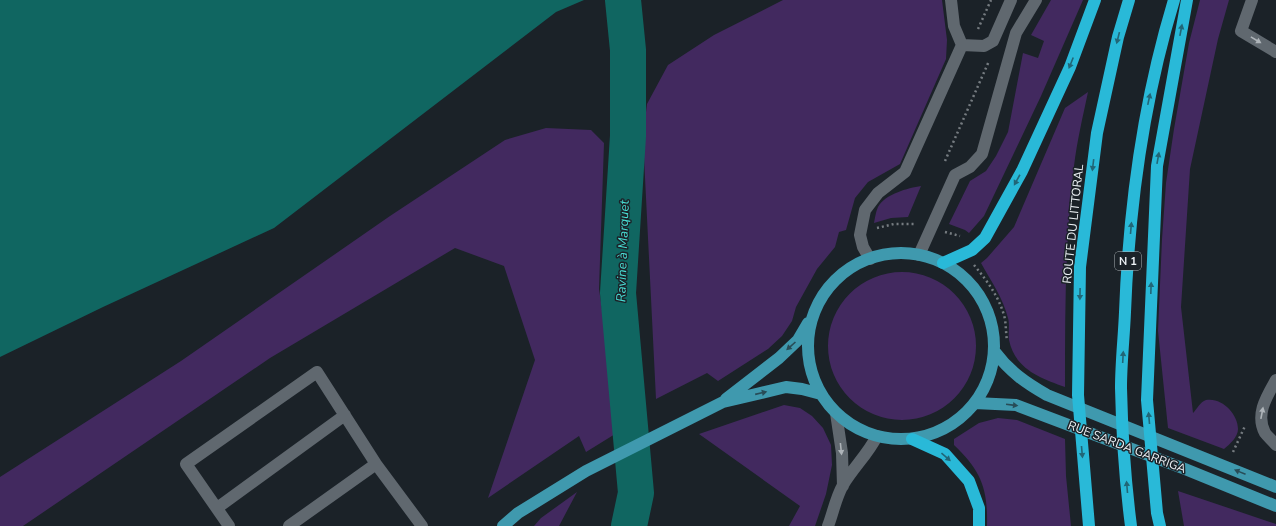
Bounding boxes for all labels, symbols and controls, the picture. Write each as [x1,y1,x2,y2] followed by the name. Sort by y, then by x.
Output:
[1178,24,1184,36] one-way arrow
[1115,31,1121,44] one-way arrow
[1250,37,1262,44] one-way arrow
[1068,57,1074,69] one-way arrow
[1147,93,1153,105] one-way arrow
[1155,152,1161,164] one-way arrow
[1090,159,1096,171] one-way arrow
[1059,163,1087,284] street label: ROUTE DU LITTORAL
[1013,175,1020,186] one-way arrow
[612,199,634,302] water label: Ravine à Marquet
[1127,222,1134,234] one-way arrow
[1115,252,1141,270] road number: N 1
[1148,281,1154,294] one-way arrow
[1077,288,1083,301] one-way arrow
[786,342,796,351] one-way arrow
[1119,351,1126,363] one-way arrow
[755,389,767,395] one-way arrow
[1006,402,1019,409] one-way arrow
[1259,407,1265,419] one-way arrow
[1145,412,1152,424] one-way arrow
[1065,417,1189,477] street label: RUE SARDA GARRIGA
[838,443,844,455] one-way arrow
[1078,446,1085,458] one-way arrow
[941,452,952,461] one-way arrow
[1233,468,1245,474] one-way arrow
[1123,481,1130,493] one-way arrow

